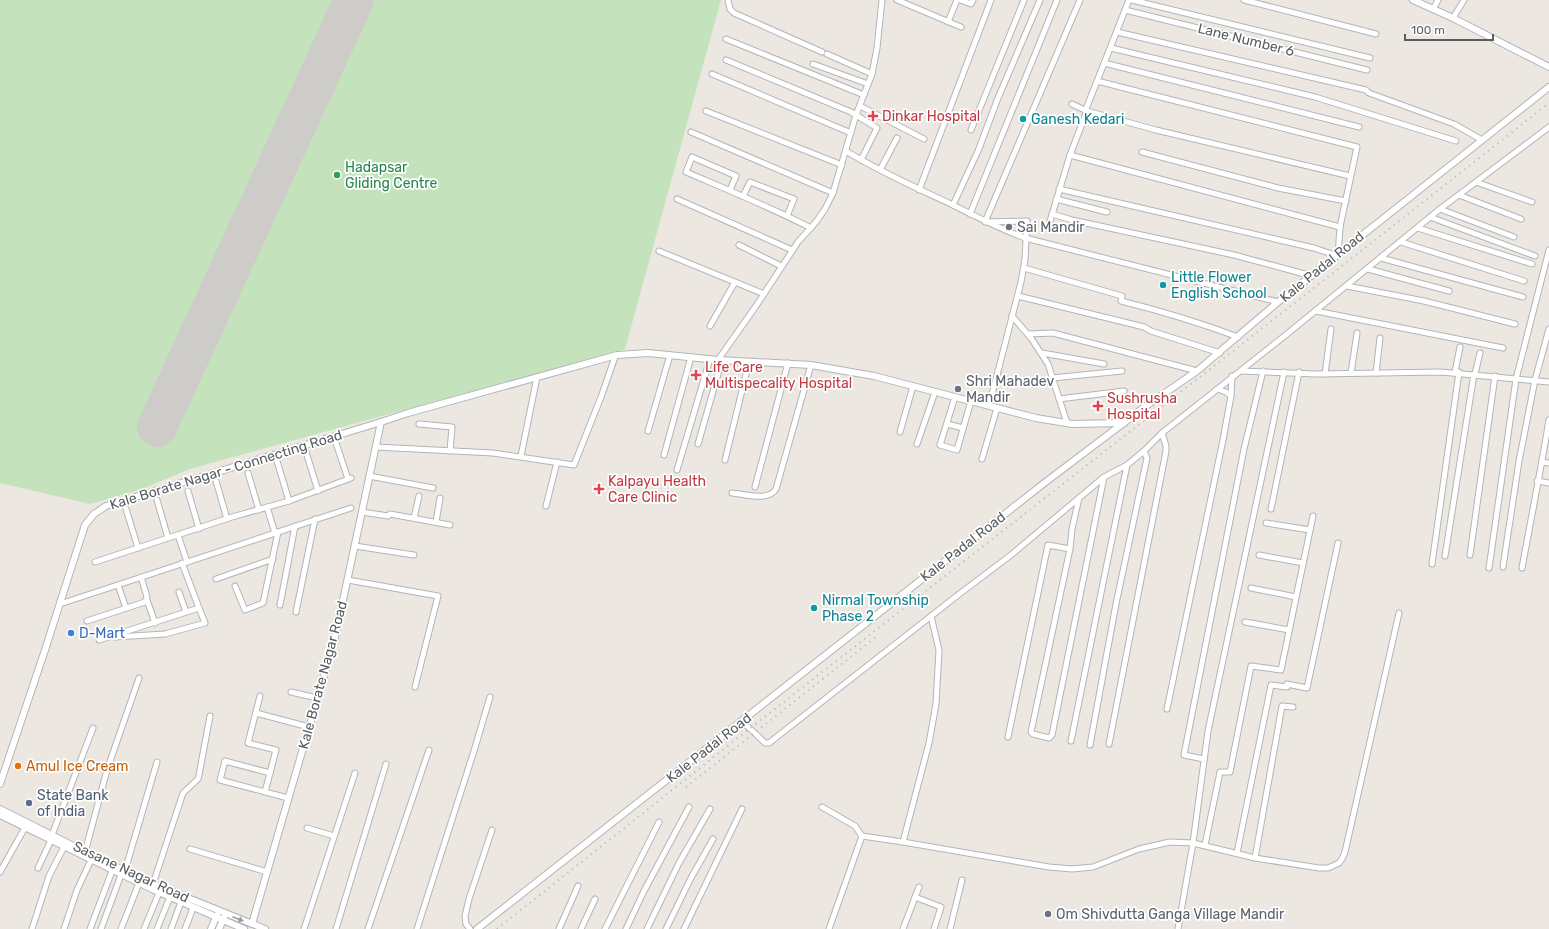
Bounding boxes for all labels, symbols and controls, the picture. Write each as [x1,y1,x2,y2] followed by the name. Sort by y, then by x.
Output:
[1405,16,1493,42] scale bar
[1196,20,1296,60] street label: Lane Number 6
[1411,23,1445,37] text: 100 m
[882,108,980,125] place label: Dinkar Hospital
[867,110,879,122] marker: Dinkar Hospital
[1031,111,1124,128] place label: Ganesh Kedari
[1018,114,1028,124] marker: Ganesh Kedari
[345,159,438,192] place label: Hadapsar Gliding Centre
[332,170,342,180] marker: Hadapsar Gliding Centre
[1017,219,1085,236] place label: Sai Mandir
[1004,222,1014,232] marker: Sai Mandir
[1276,228,1368,306] street label: Kale Padal Road
[1171,269,1267,302] place label: Little Flower English School
[1158,280,1168,290] marker: Little Flower English School
[705,359,852,392] place label: Life Care Multispecality Hospital
[690,369,702,381] marker: Life Care Multispecality Hospital
[966,373,1054,406] place label: Shri Mahadev Mandir
[953,384,963,394] marker: Shri Mahadev Mandir
[1107,390,1177,423] place label: Sushrusha Hospital
[1092,400,1104,412] marker: Sushrusha Hospital
[108,426,344,514] street label: Kale Borate Nagar - Connecting Road
[608,473,706,506] place label: Kalpayu Health Care Clinic
[593,483,605,495] marker: Kalpayu Health Care Clinic
[917,508,1009,586] street label: Kale Padal Road
[822,592,929,625] place label: Nirmal Township Phase 2
[295,599,351,751] street label: Kale Borate Nagar Road
[809,603,819,613] marker: Nirmal Township Phase 2
[79,625,125,642] place label: D-Mart
[66,628,76,638] marker: D-Mart
[663,709,755,787] street label: Kale Padal Road
[26,758,128,775] place label: Amul Ice Cream
[13,761,23,771] marker: Amul Ice Cream
[37,787,109,820] place label: State Bank of India
[24,798,34,808] marker: State Bank of India
[70,838,192,906] street label: Sasane Nagar Road
[1056,906,1285,923] place label: Om Shivdutta Ganga Village Mandir
[1043,909,1053,919] marker: Om Shivdutta Ganga Village Mandir
[233,917,245,923] one-way arrow

